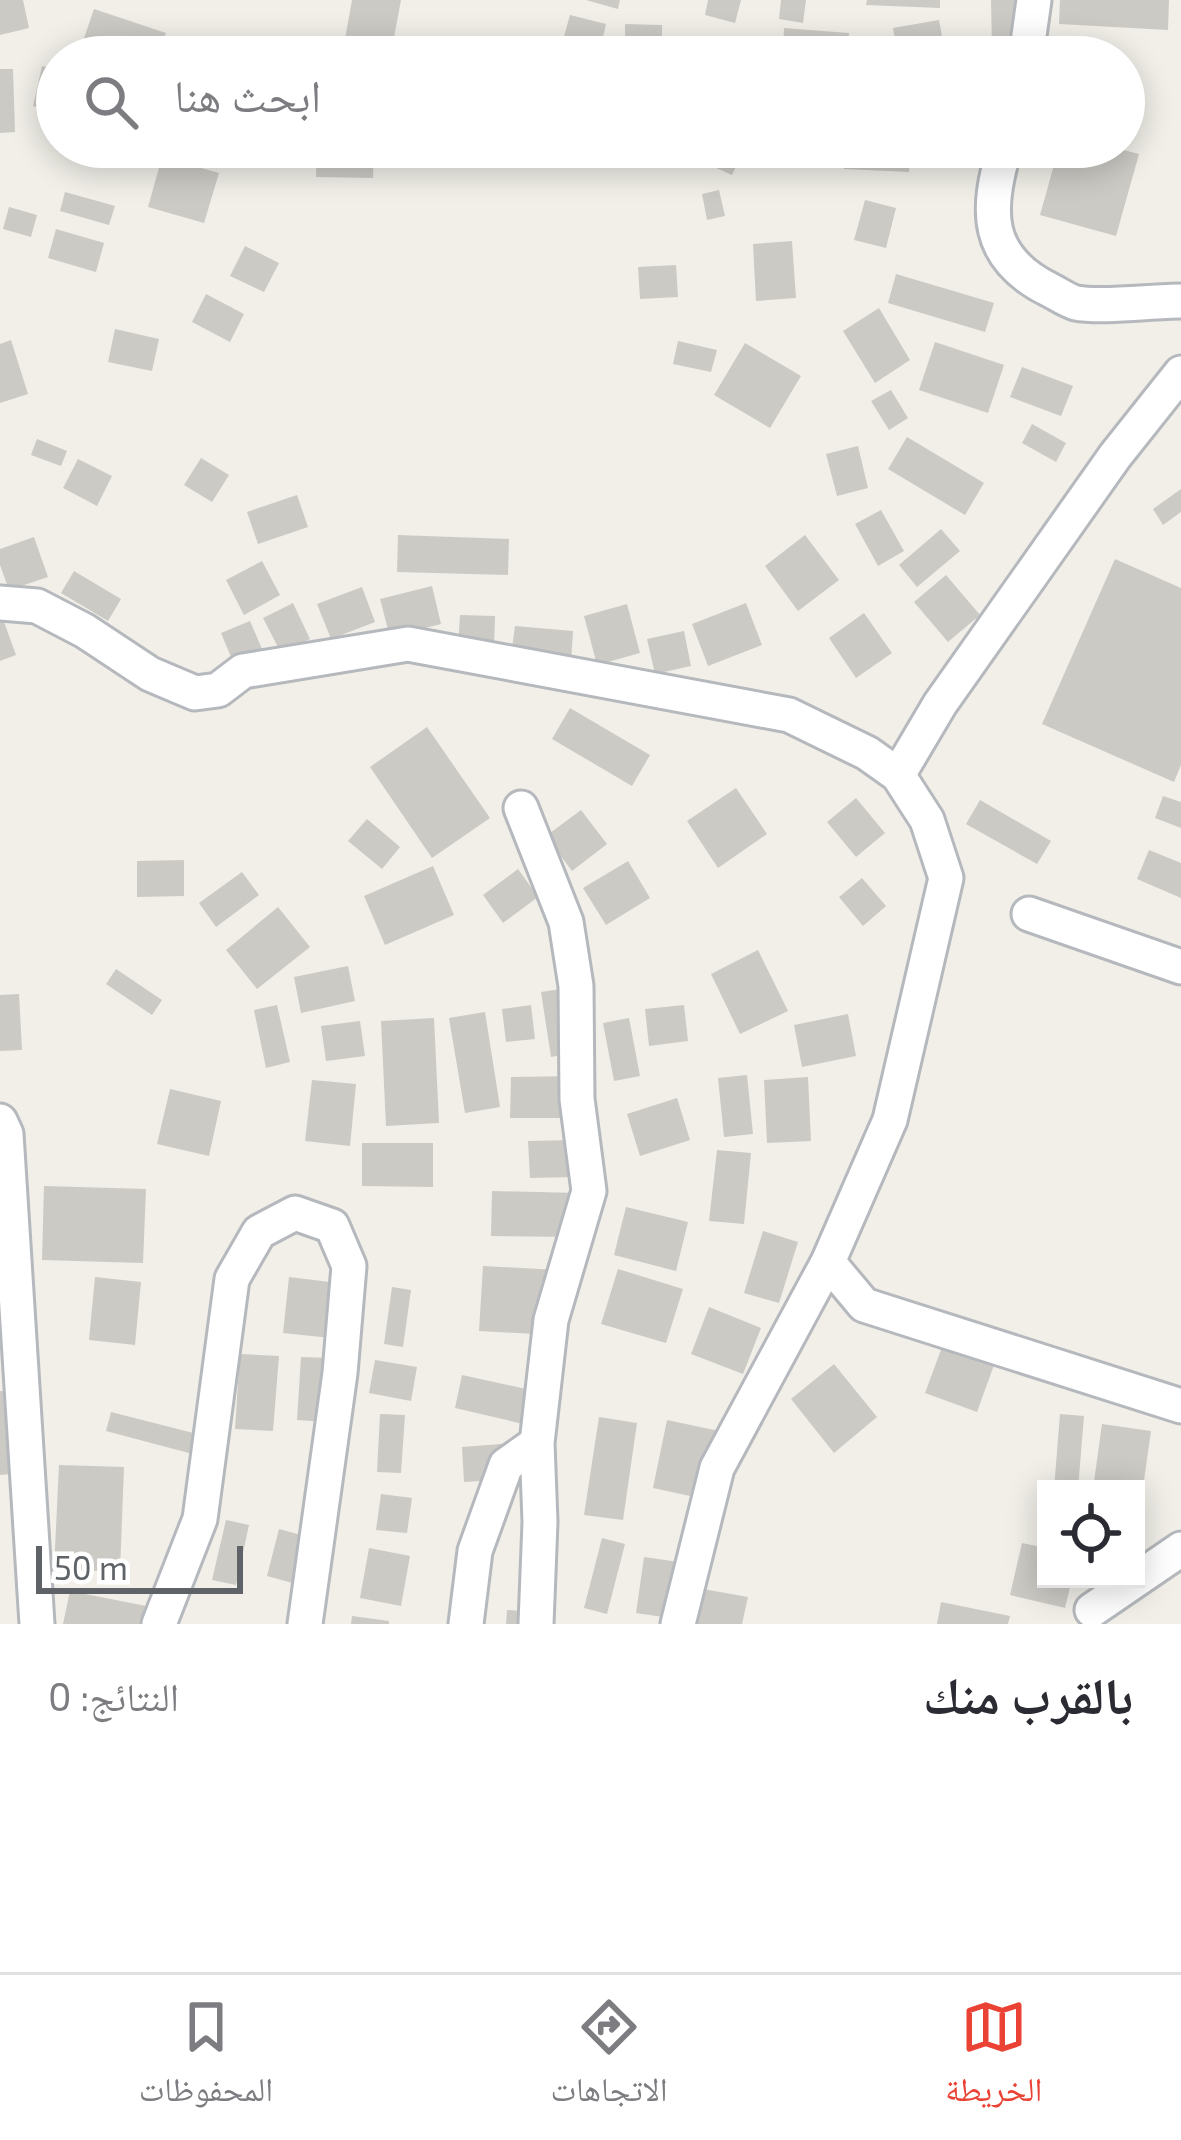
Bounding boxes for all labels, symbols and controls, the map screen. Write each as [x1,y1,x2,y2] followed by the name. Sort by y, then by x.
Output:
[36,36,1145,168] search box
[174,67,321,121] text: ابحث هنا
[78,69,144,135] icon: search
[1037,1480,1145,1588] map controls
[1037,1480,1145,1588] button: locate
[36,1540,243,1593] scale bar
[54,1547,128,1587] text: 50 m
[923,1663,1133,1724] text: بالقرب منك
[48,1672,179,1719] text: النتائج: 0
[139,1994,273,2122] tab: المحفوظات
[550,1994,668,2122] tab: الاتجاهات
[945,1994,1042,2122] tab: الخريطة

